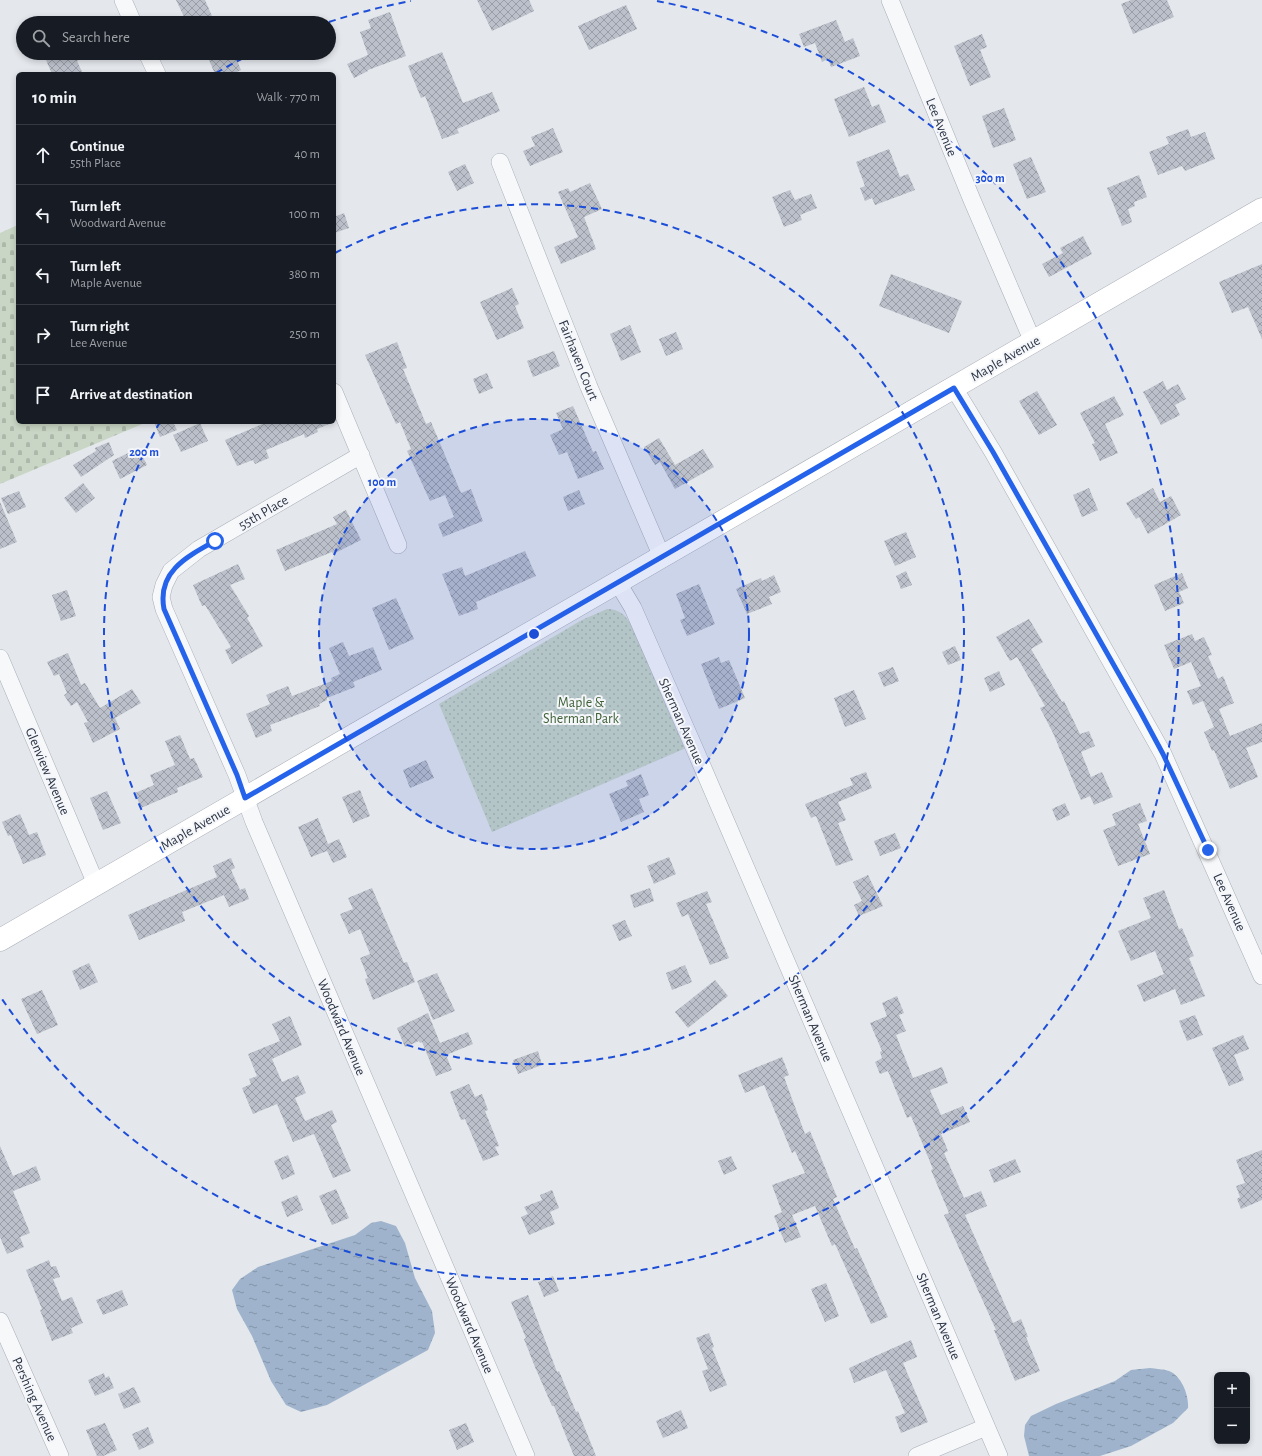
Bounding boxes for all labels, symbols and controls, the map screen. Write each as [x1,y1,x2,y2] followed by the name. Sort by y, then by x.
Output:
[16,16,336,60] search box
[30,27,52,49] icon: search
[62,30,130,45] text: Search here
[32,89,77,106] text: 10 min
[256,91,320,104] text: Walk · 770 m
[923,96,959,159] street label: Lee Avenue
[70,139,125,154] text: Continue
[32,144,54,166] icon: ahead
[294,148,320,161] text: 40 m
[70,157,121,170] text: 55th Place
[975,172,1005,184] text: 300 m
[70,199,121,214] text: Turn left
[32,204,54,226] icon: left
[289,208,320,221] text: 100 m
[70,217,166,230] text: Woodward Avenue
[70,259,121,274] text: Turn left
[32,264,54,286] icon: left
[289,268,320,281] text: 380 m
[70,277,142,290] text: Maple Avenue
[556,318,601,403] street label: Fairhaven Court
[70,319,129,334] text: Turn right
[32,324,54,346] icon: right
[289,328,320,341] text: 250 m
[968,333,1043,384] street label: Maple Avenue
[70,337,127,350] text: Lee Avenue
[32,384,54,406] icon: arrive
[70,387,193,402] text: Arrive at destination
[129,446,159,458] text: 200 m
[368,476,396,488] text: 100 m
[236,493,291,533] street label: 55th Place
[206,532,224,550] route start
[527,627,541,641] centre of rings
[656,676,706,767] street label: Sherman Avenue
[543,696,620,726] park label: Maple & Sherman Park
[22,726,72,817] street label: Glenview Avenue
[158,802,233,853] street label: Maple Avenue
[1199,841,1217,859] route end
[1210,871,1248,933] street label: Lee Avenue
[786,973,835,1064] street label: Sherman Avenue
[314,977,368,1078] street label: Woodward Avenue
[914,1271,963,1362] street label: Sherman Avenue
[442,1275,496,1376] street label: Woodward Avenue
[9,1355,59,1444] street label: Pershing Avenue
[1214,1372,1250,1444] map controls
[1214,1372,1250,1408] button: +
[1214,1408,1250,1444] button: −

